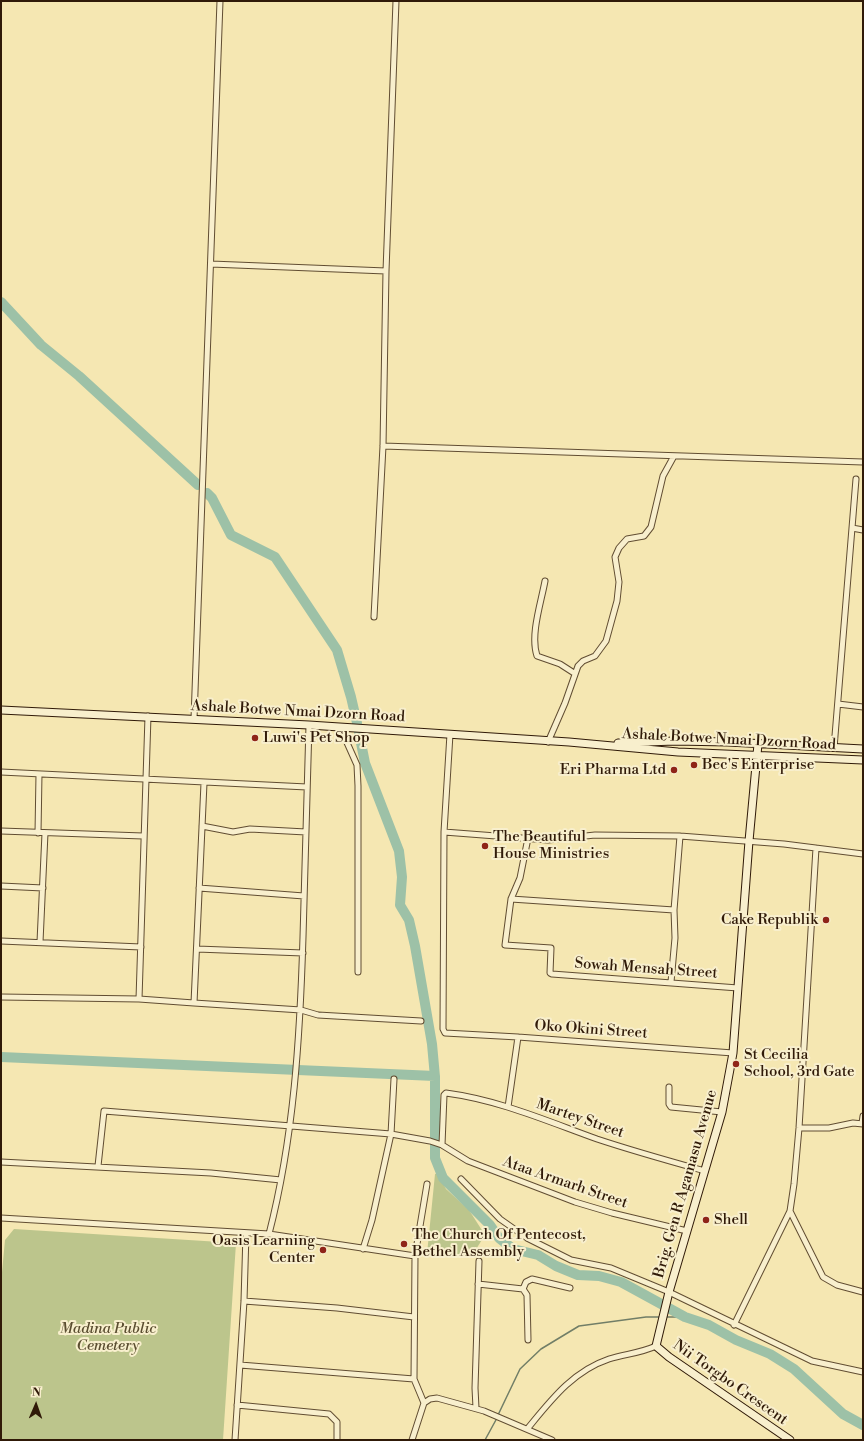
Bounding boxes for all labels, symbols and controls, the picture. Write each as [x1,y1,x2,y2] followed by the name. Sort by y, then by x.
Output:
[191,697,405,727] street label: Ashale Botwe Nmai Dzorn Road
[622,725,836,755] street label: Ashale Botwe Nmai Dzorn Road
[263,729,370,747] place label: Luwi's Pet Shop
[250,733,260,743] marker: Luwi's Pet Shop
[702,756,814,774] place label: Bec's Enterprise
[689,760,699,770] marker: Bec's Enterprise
[560,761,666,779] place label: Eri Pharma Ltd
[669,765,679,775] marker: Eri Pharma Ltd
[493,828,609,863] place label: The Beautiful House Ministries
[480,841,490,851] marker: The Beautiful House Ministries
[721,911,818,929] place label: Cake Republik
[821,915,831,925] marker: Cake Republik
[574,955,718,983] street label: Sowah Mensah Street
[534,1017,648,1043] street label: Oko Okini Street
[744,1046,855,1081] place label: St Cecilia School, 3rd Gate
[731,1059,741,1069] marker: St Cecilia School, 3rd Gate
[650,1088,722,1280] street label: Brig. Gen R Agamasu Avenue
[534,1096,626,1142] street label: Martey Street
[500,1153,630,1213] street label: Ataa Armarh Street
[714,1211,748,1229] place label: Shell
[701,1215,711,1225] marker: Shell
[412,1226,586,1261] place label: The Church Of Pentecost, Bethel Assembly
[212,1232,315,1267] place label: Oasis Learning Center
[399,1239,409,1249] marker: The Church Of Pentecost, Bethel Assembly
[318,1245,328,1255] marker: Oasis Learning Center
[60,1320,156,1355] park label: Madina Public Cemetery
[669,1337,791,1429] street label: Nii Torgbo Crescent
[16,1385,56,1425] north arrow
[32,1386,41,1400] text: N

